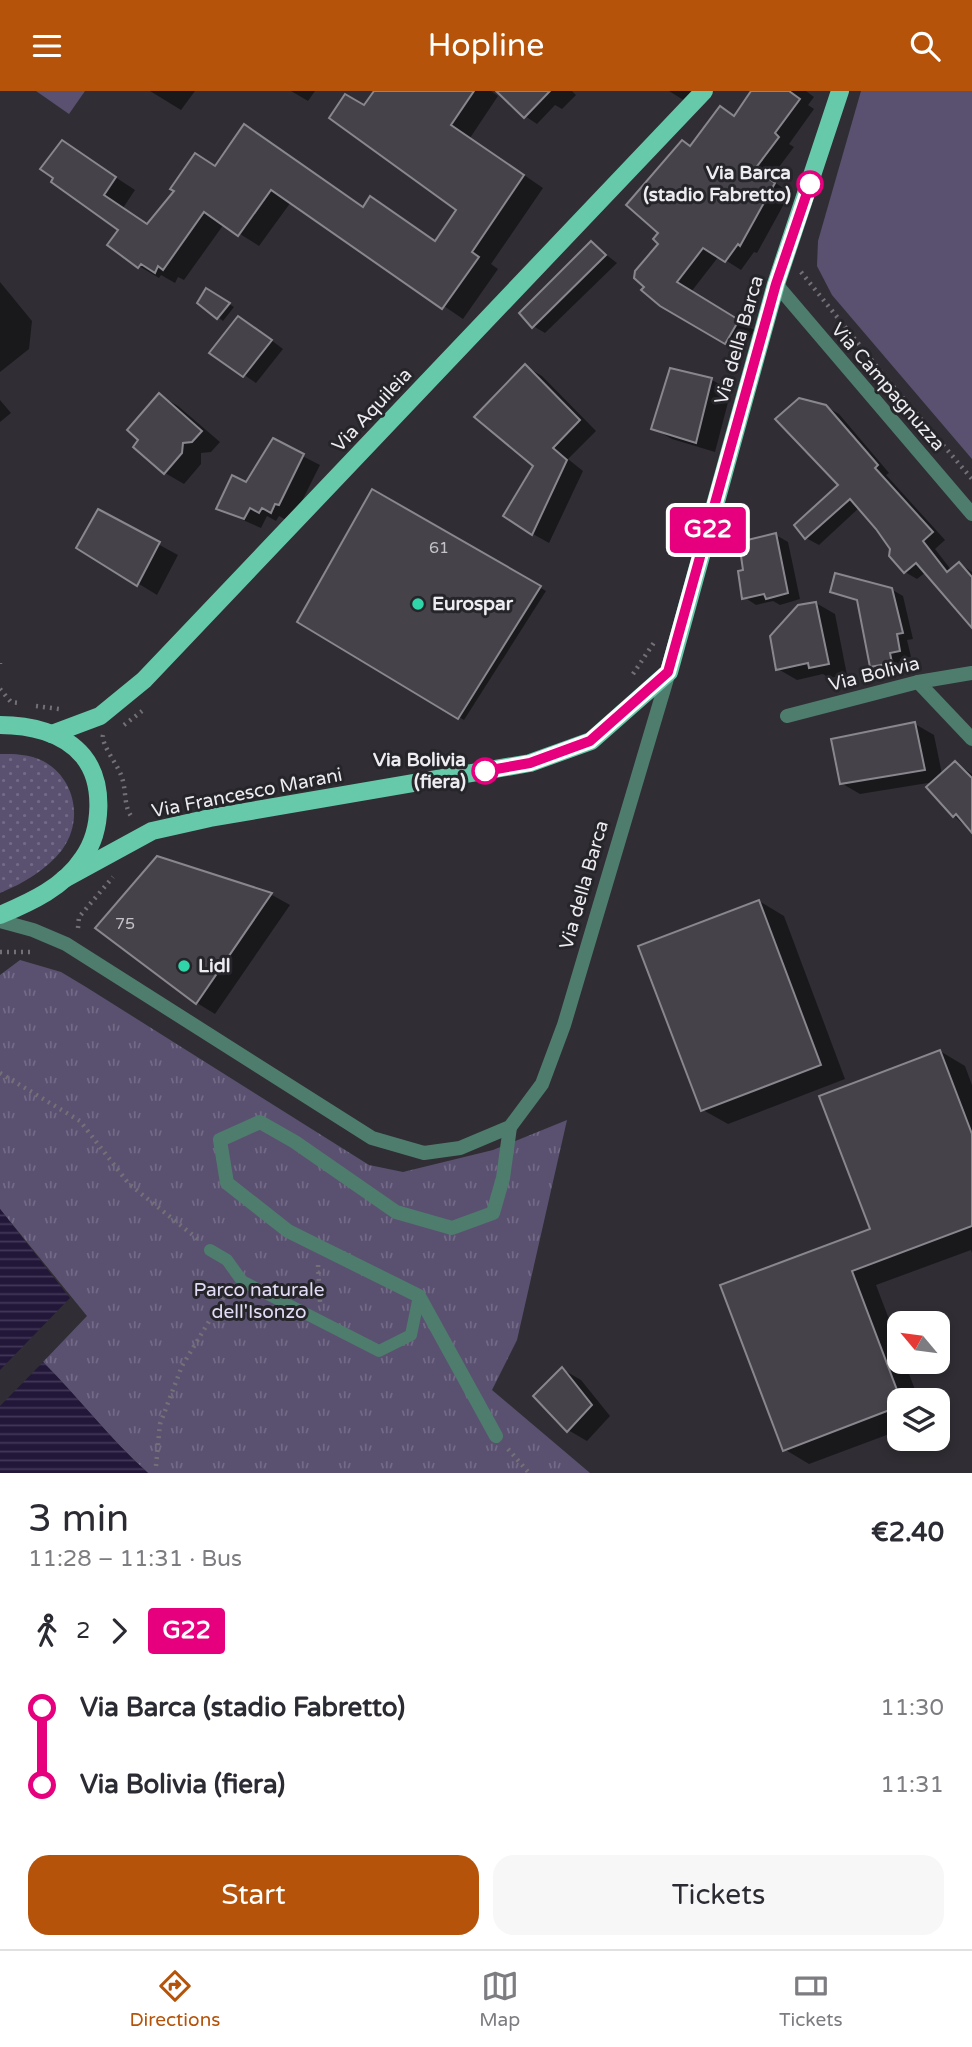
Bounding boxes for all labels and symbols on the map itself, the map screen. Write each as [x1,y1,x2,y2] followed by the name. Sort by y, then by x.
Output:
[643,162,791,206] place label: Via Barca (stadio Fabretto)
[797,171,823,197] marker: Via Barca (stadio Fabretto)
[710,273,768,407] street label: Via della Barca
[827,319,949,455] street label: Via Campagnuzza
[328,364,416,456] street label: Via Aquileia
[668,507,748,553] line badge: G22
[429,538,449,558] house number: 61
[432,593,514,616] place label: Eurospar
[410,596,426,612] marker: Eurospar
[826,652,922,696] street label: Via Bolivia
[373,749,466,793] place label: Via Bolivia (fiera)
[472,758,498,784] marker: Via Bolivia (fiera)
[150,764,344,822] street label: Via Francesco Marani
[555,818,613,952] street label: Via della Barca
[115,914,135,934] house number: 75
[198,955,230,977] place label: Lidl
[176,958,192,974] marker: Lidl
[194,1279,324,1323] park label: Parco naturale dell'Isonzo
[887,1311,950,1374] north arrow

